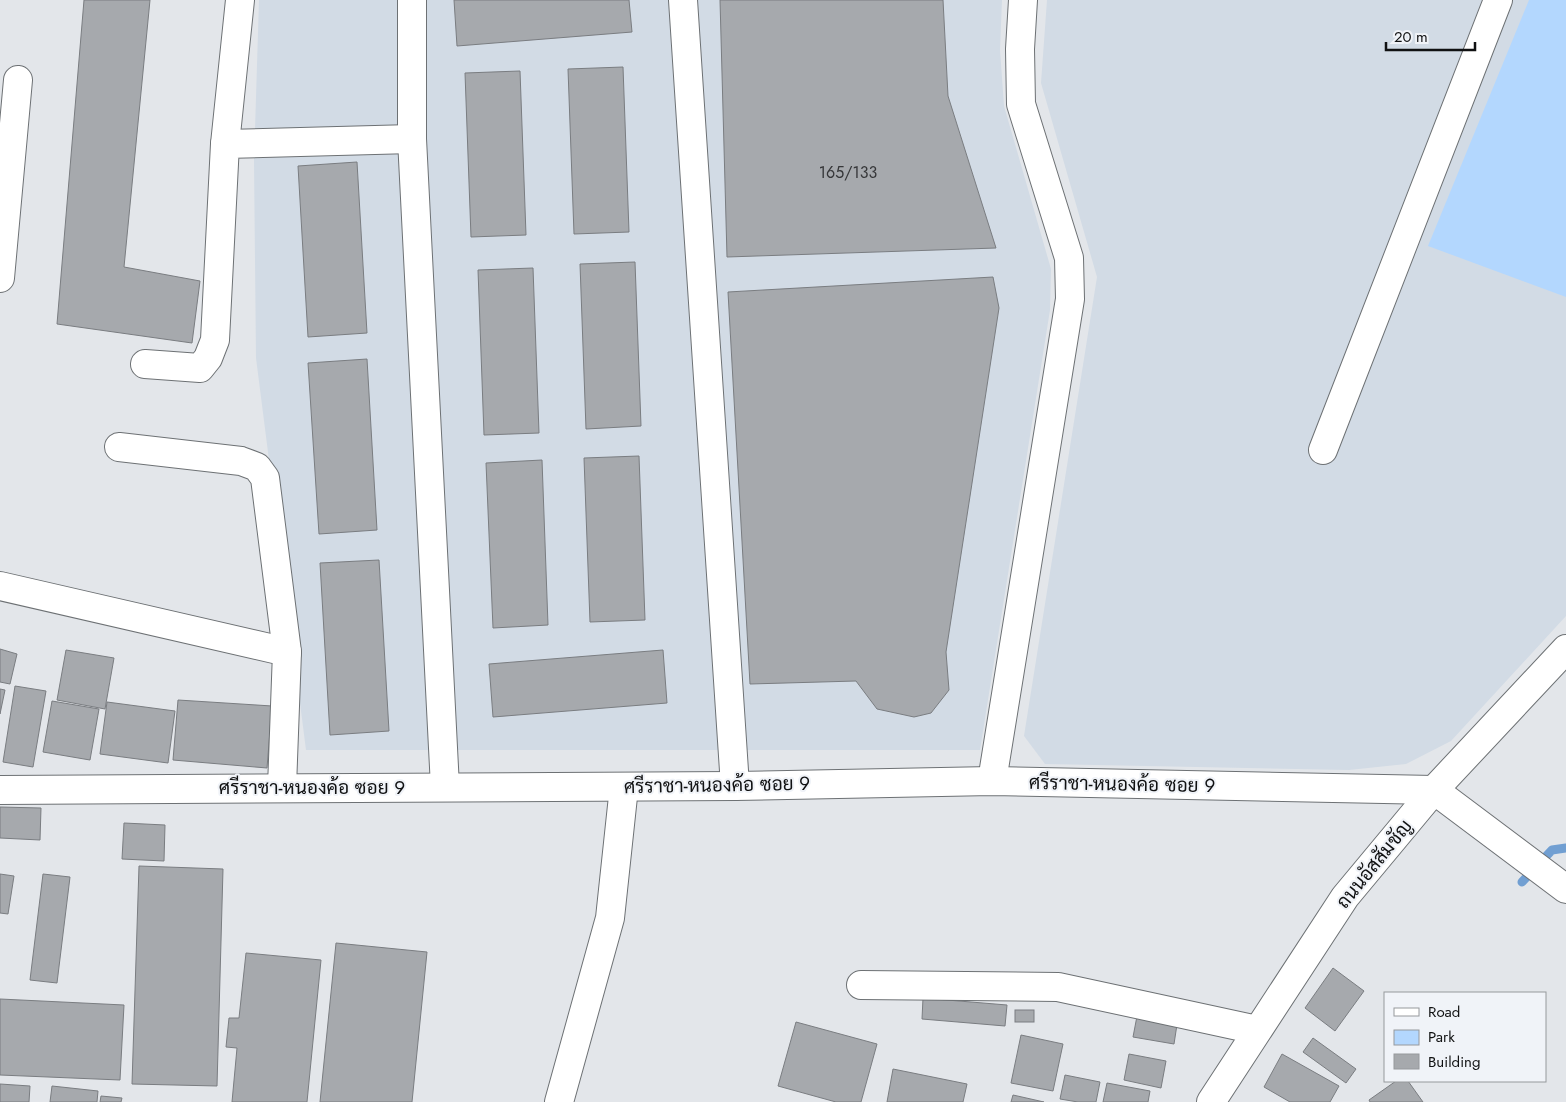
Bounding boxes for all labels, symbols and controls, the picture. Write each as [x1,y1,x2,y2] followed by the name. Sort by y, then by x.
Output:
[1386,20,1475,52] scale bar
[1394,26,1428,48] text: 20 m
[819,161,877,184] house number: 165/133
[1029,769,1215,799] street label: ศรีราชา-หนองค้อ ซอย 9
[624,770,810,800] street label: ศรีราชา-หนองค้อ ซอย 9
[219,774,405,801] street label: ศรีราชา-หนองค้อ ซอย 9
[1330,814,1418,914] street label: ถนนอัสสัมชัญ
[1384,992,1546,1082] legend
[1428,1001,1460,1023] text: Road
[1428,1026,1455,1048] text: Park
[1428,1051,1480,1073] text: Building

